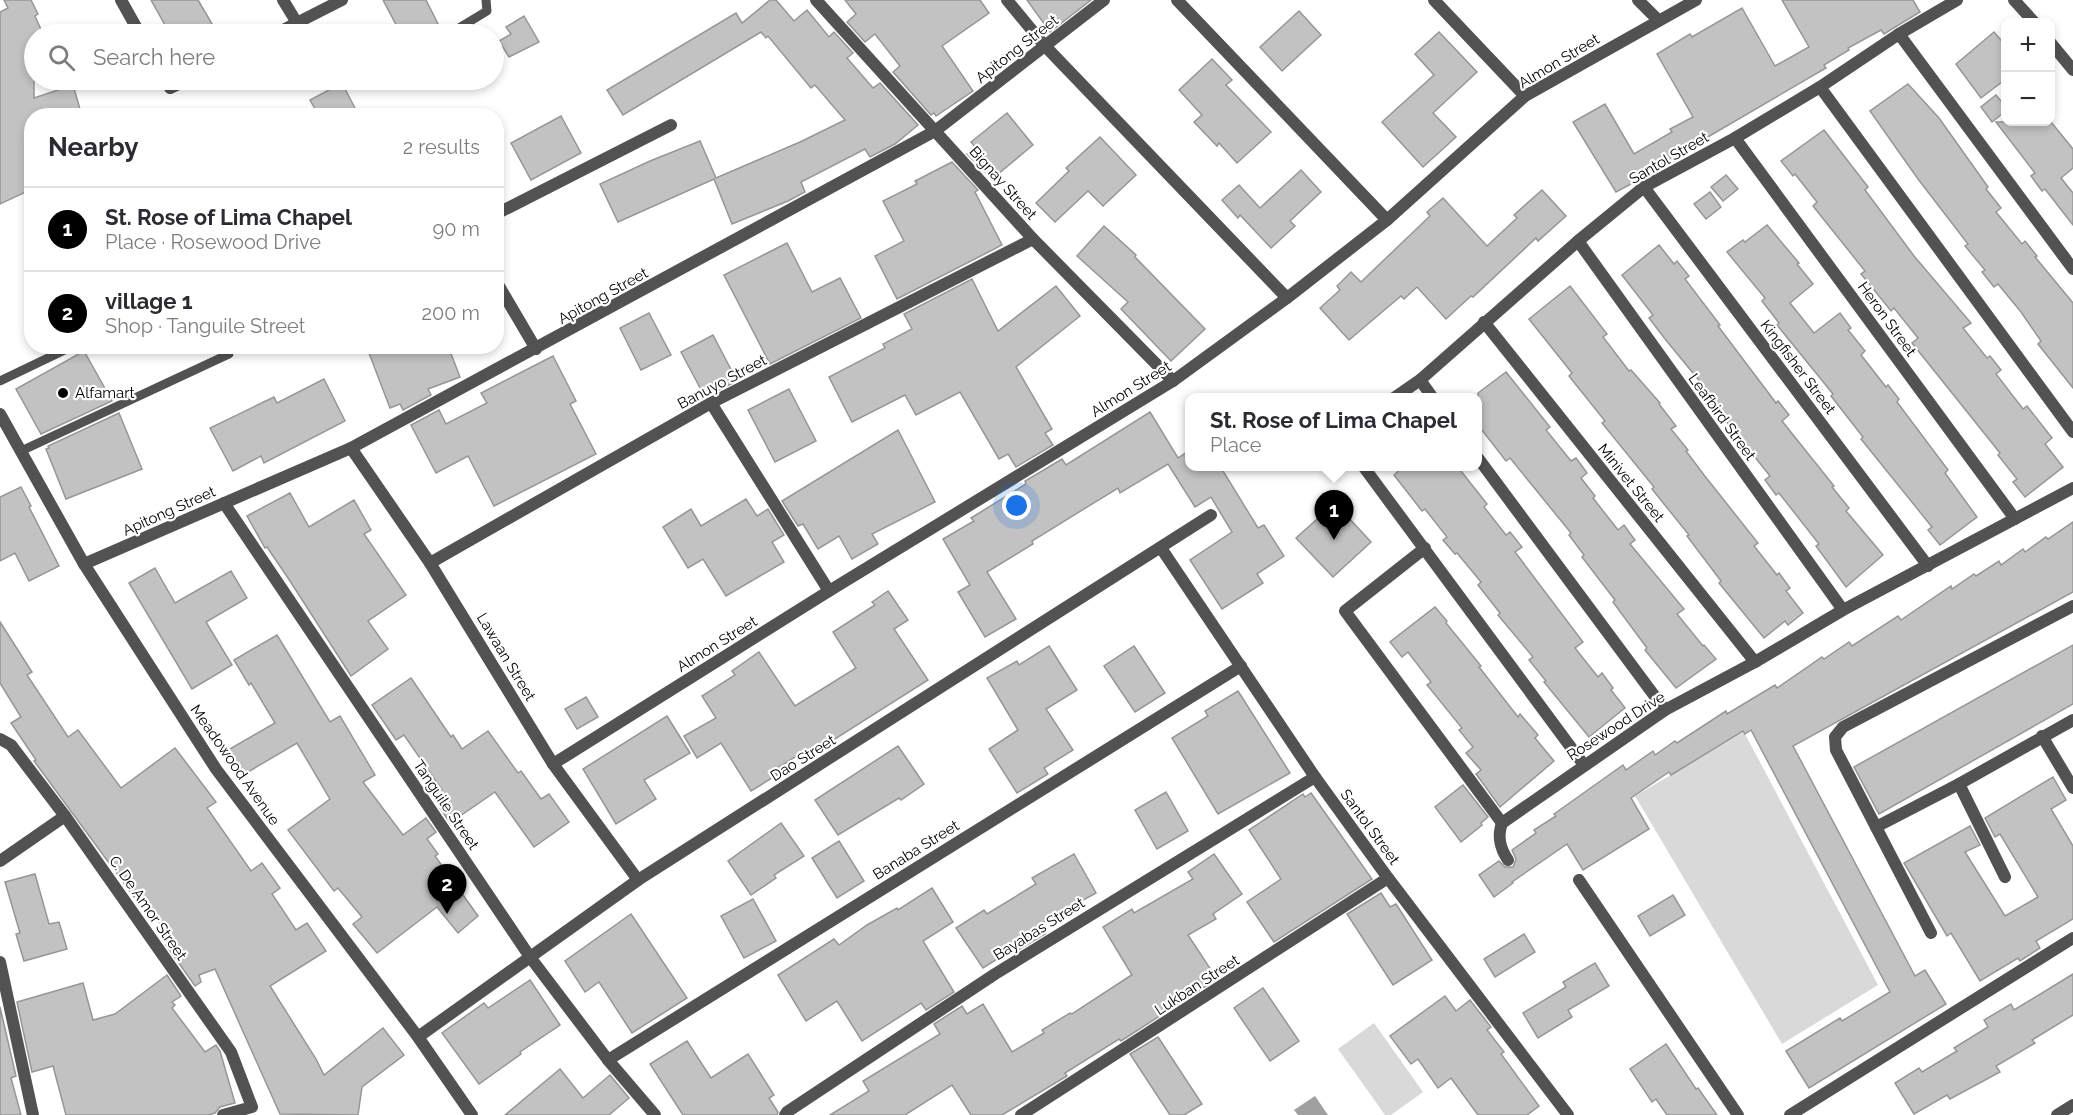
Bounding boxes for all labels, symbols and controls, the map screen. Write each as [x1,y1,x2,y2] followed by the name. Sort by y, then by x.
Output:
[972,11,1062,87] street label: Apitong Street
[2001,18,2055,126] map controls
[2001,18,2055,72] button: +
[24,24,504,90] search box
[1515,30,1603,92] street label: Almon Street
[45,41,78,74] icon: search
[93,44,215,70] text: Search here
[2001,72,2055,126] button: −
[1626,128,1712,188] street label: Santol Street
[48,132,138,162] text: Nearby
[403,135,480,159] text: 2 results
[965,143,1041,223] street label: Bignay Street
[105,204,352,230] text: St. Rose of Lima Chapel
[63,217,72,241] text: 1
[433,217,480,241] text: 90 m
[105,230,321,254] text: Place · Rosewood Drive
[555,264,651,328] street label: Apitong Street
[1854,278,1920,360] street label: Heron Street
[105,288,193,314] text: village 1
[62,301,73,325] text: 2
[422,301,480,325] text: 200 m
[105,314,305,338] text: Shop · Tanguile Street
[1757,316,1839,418] street label: Kingfisher Street
[675,351,769,413] street label: Banuyo Street
[1088,357,1174,421] street label: Almon Street
[1685,370,1759,464] street label: Leafbird Street
[75,384,135,402] place label: Alfamart
[56,386,70,400] marker: Alfamart
[1185,393,1482,471] popup
[1210,407,1457,433] text: St. Rose of Lima Chapel
[1210,433,1261,457] text: Place
[1594,440,1668,526] street label: Minivet Street
[120,482,218,540] street label: Apitong Street
[1314,490,1354,540] pin: 1
[1002,491,1031,520] your location
[473,610,539,704] street label: Lawaan Street
[674,612,760,676] street label: Almon Street
[1564,688,1668,764] street label: Rosewood Drive
[187,701,284,829] street label: Meadowood Avenue
[767,731,839,785] street label: Dao Street
[409,757,483,853] street label: Tanguile Street
[1337,786,1403,868] street label: Santol Street
[870,816,962,884] street label: Banaba Street
[105,852,191,964] street label: C. De Amor Street
[428,864,466,914] pin: 2
[990,894,1088,964] street label: Bayabas Street
[1151,951,1243,1019] street label: Lukban Street

